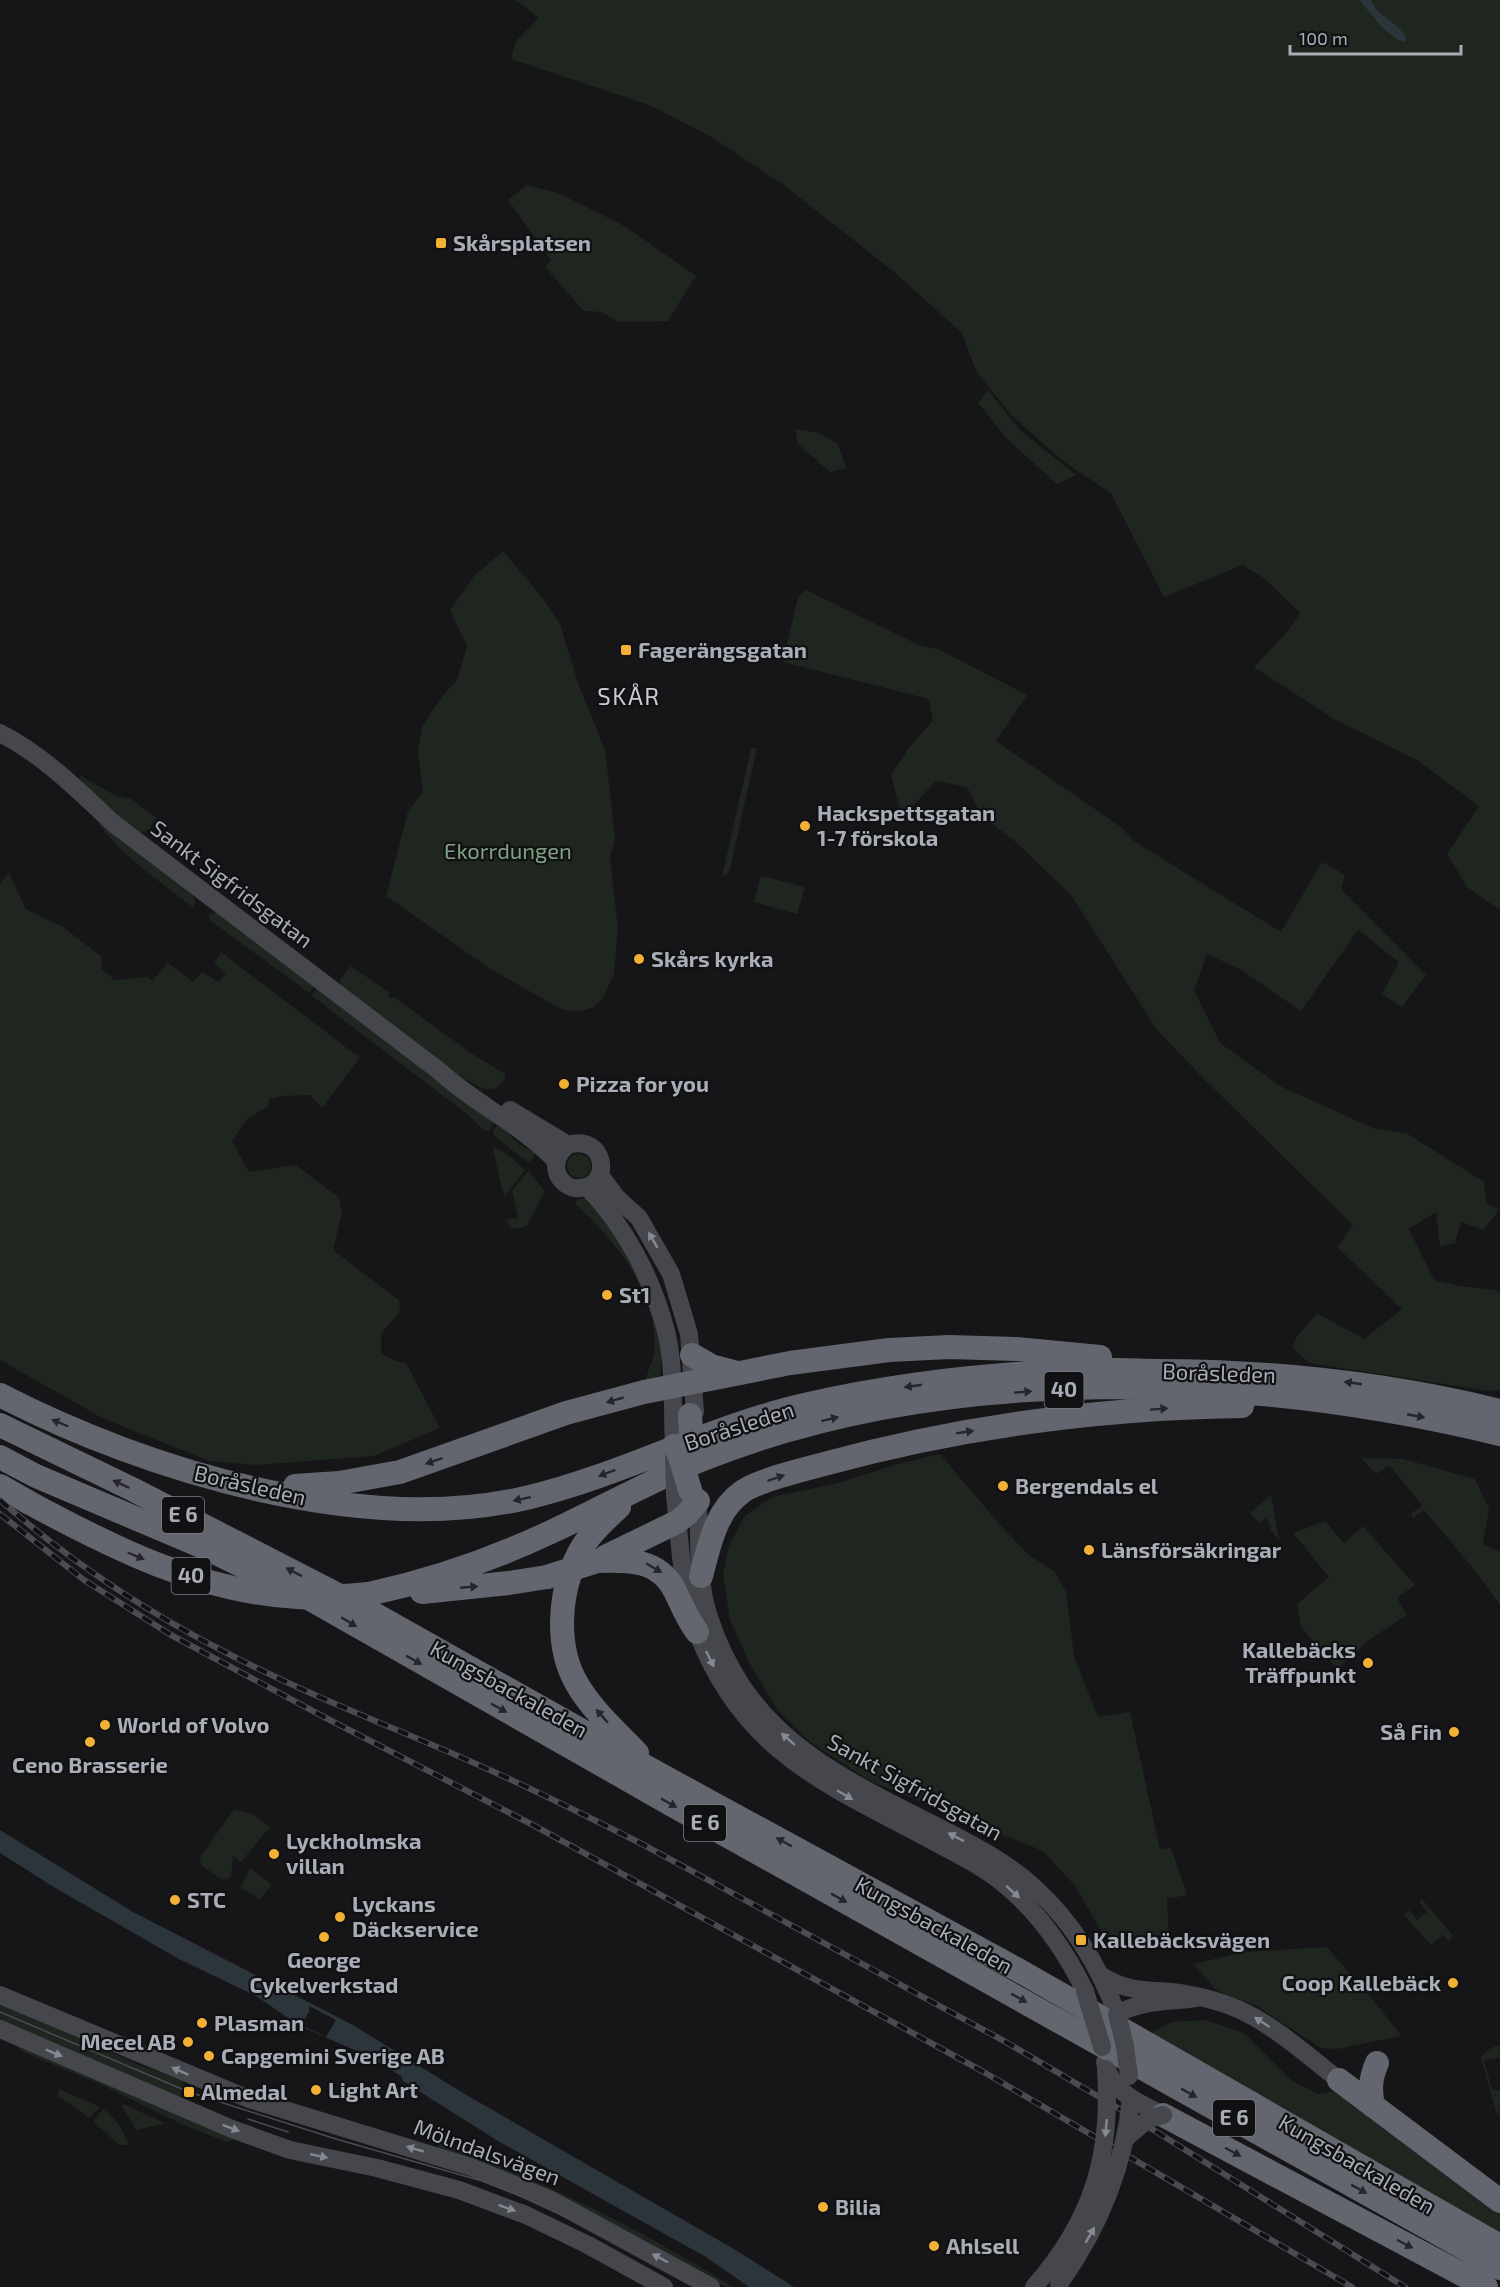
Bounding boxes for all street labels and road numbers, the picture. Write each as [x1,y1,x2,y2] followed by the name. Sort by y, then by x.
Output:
[147,814,319,952] street label: Sankt Sigfridsgatan
[1162,1357,1276,1387] street label: Boråsleden
[1044,1372,1084,1408] road number: 40
[681,1395,797,1455] street label: Boråsleden
[192,1459,309,1509] street label: Boråsleden
[162,1497,204,1533] road number: E 6
[172,1558,210,1594] road number: 40
[426,1634,593,1742] street label: Kungsbackaleden
[824,1727,1007,1845] street label: Sankt Sigfridsgatan
[684,1805,726,1841] road number: E 6
[851,1870,1018,1978] street label: Kungsbackaleden
[1213,2100,1255,2136] road number: E 6
[1275,2108,1440,2218] street label: Kungsbackaleden
[411,2113,564,2190] street label: Mölndalsvägen

